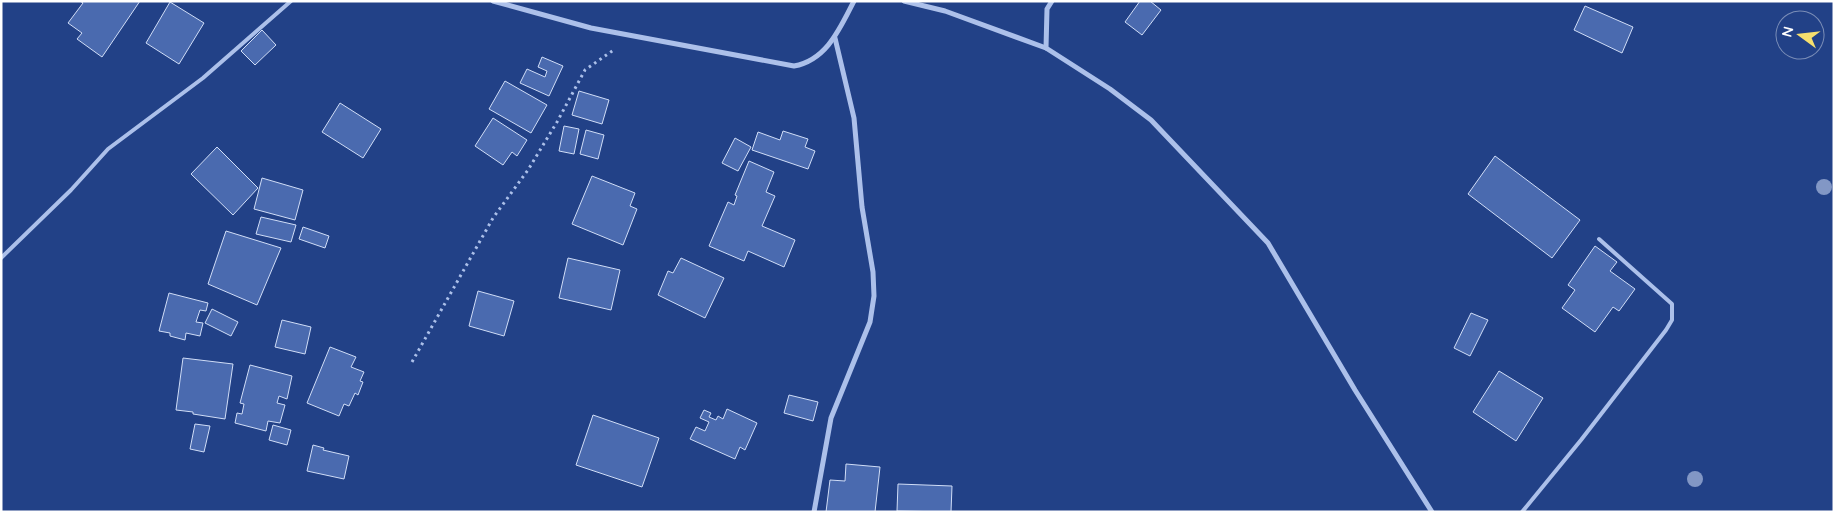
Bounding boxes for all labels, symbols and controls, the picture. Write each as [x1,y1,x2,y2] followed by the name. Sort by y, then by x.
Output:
[1775,10,1825,60] north arrow
[1777,24,1797,39] text: N

